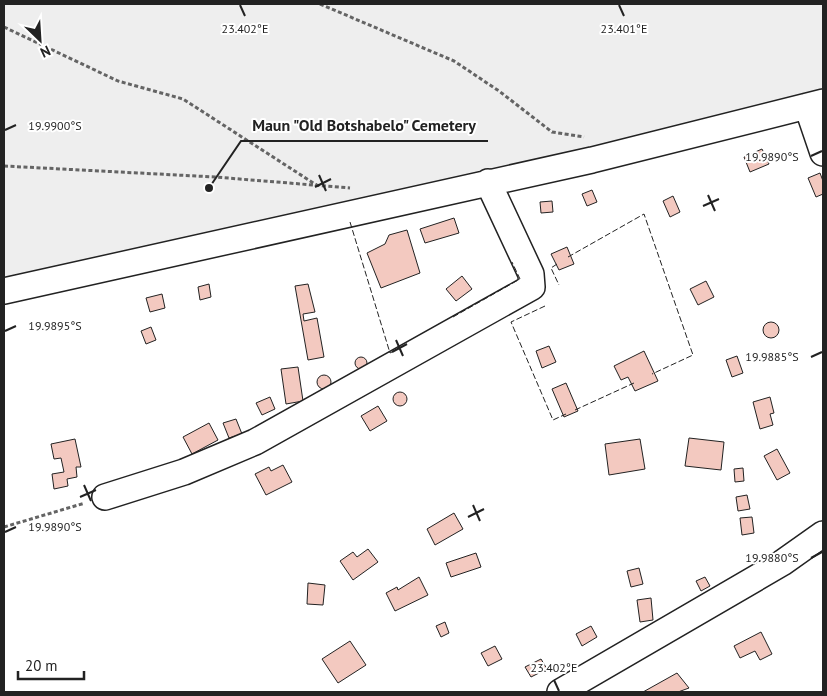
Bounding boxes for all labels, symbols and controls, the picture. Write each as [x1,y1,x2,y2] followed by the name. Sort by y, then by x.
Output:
[15,15,65,65] north arrow
[222,21,268,36] text: 23.402°E
[601,21,647,36] text: 23.401°E
[38,42,53,62] text: N
[241,110,488,141] callout: Maun "Old Botshabelo" Cemetery
[252,115,476,135] text: Maun "Old Botshabelo" Cemetery
[28,118,82,133] text: 19.9900°S
[745,149,799,164] text: 19.9890°S
[28,318,82,333] text: 19.9895°S
[745,349,799,364] text: 19.9885°S
[28,519,82,534] text: 19.9890°S
[745,550,799,565] text: 19.9880°S
[18,648,84,680] scale bar
[25,656,58,675] text: 20 m
[531,660,577,675] text: 23.402°E

